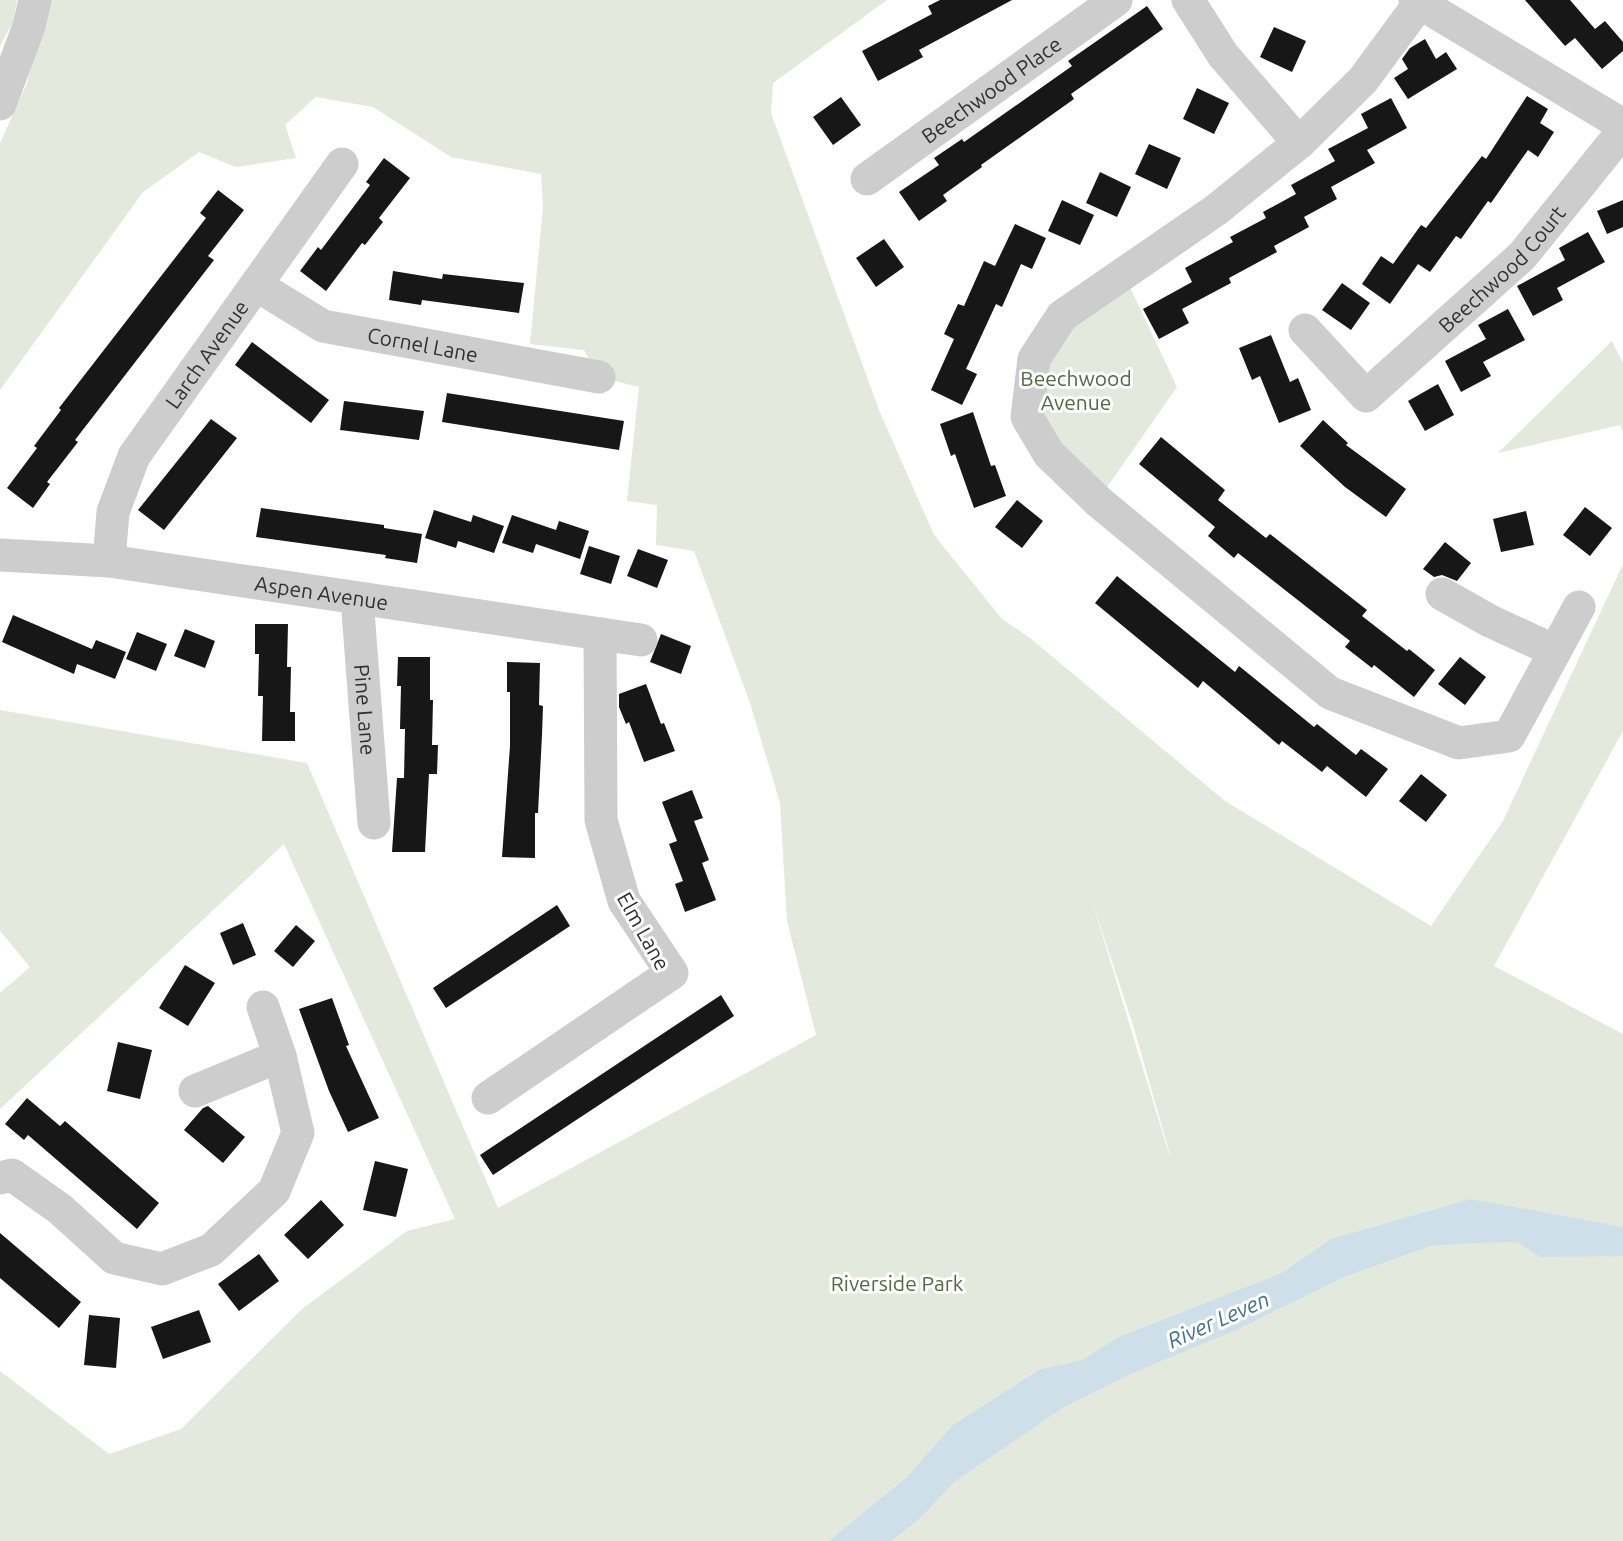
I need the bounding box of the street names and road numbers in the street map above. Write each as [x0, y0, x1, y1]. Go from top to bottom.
street label: Beechwood Place [917, 31, 1066, 148]
street label: Beechwood Court [1433, 201, 1570, 337]
street label: Larch Avenue [160, 296, 253, 413]
street label: Cornel Lane [365, 322, 480, 366]
street label: Aspen Avenue [253, 571, 390, 614]
street label: Pine Lane [350, 663, 381, 756]
street label: Elm Lane [613, 888, 675, 974]

